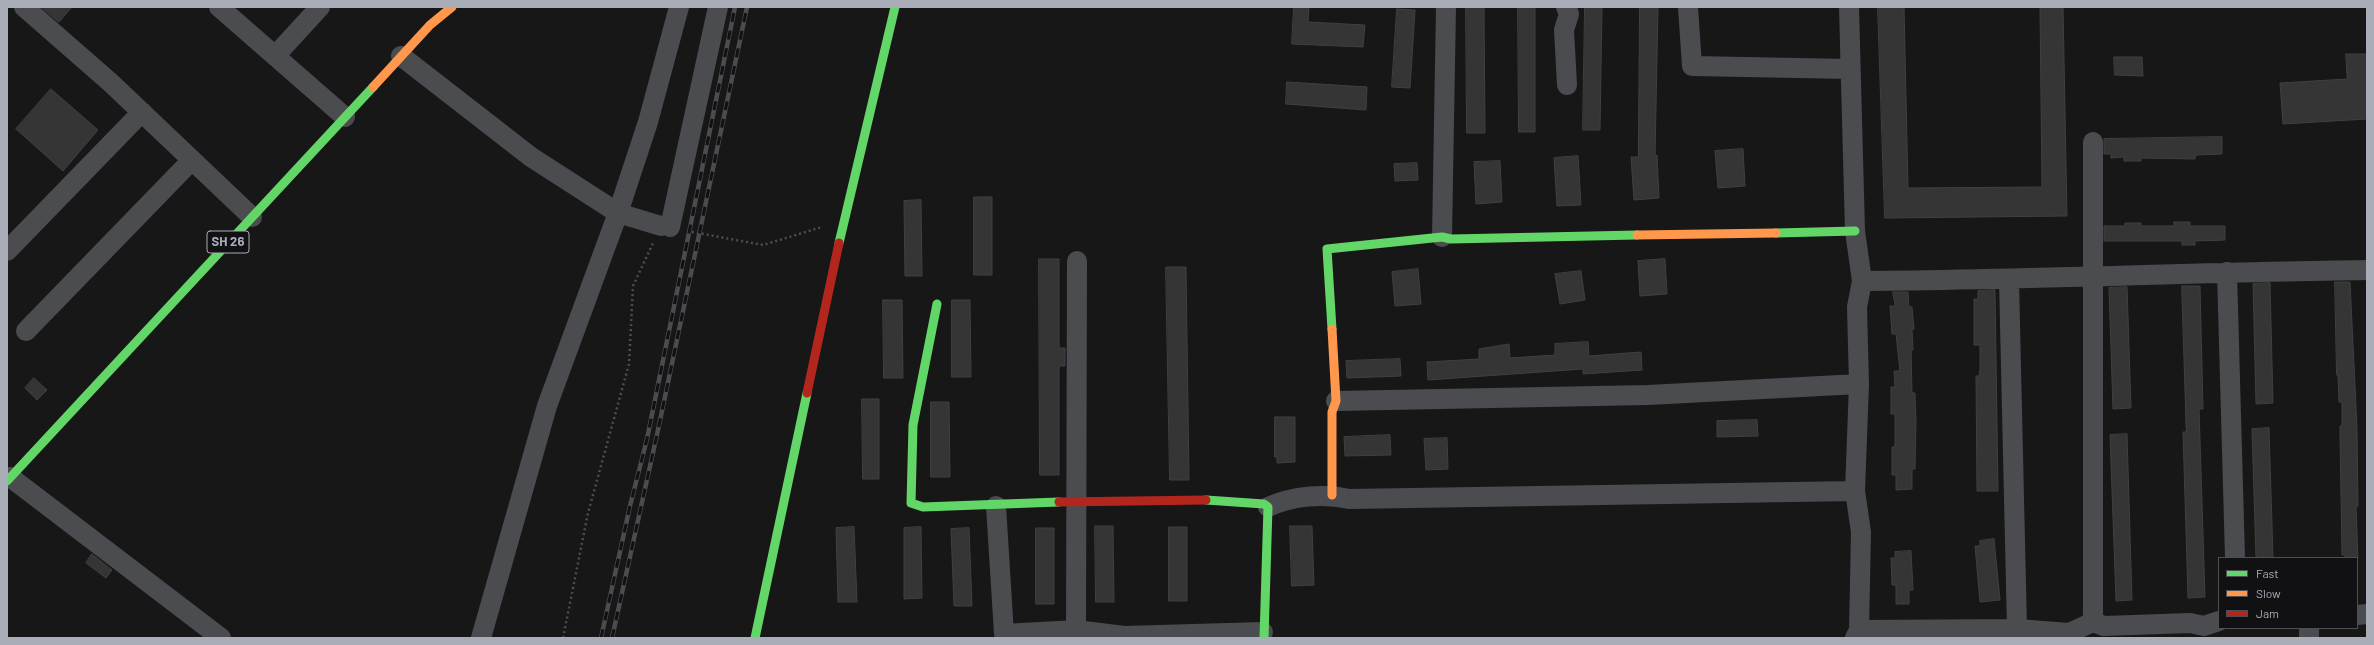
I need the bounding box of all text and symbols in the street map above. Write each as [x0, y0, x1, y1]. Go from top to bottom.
road number: SH 26 [207, 231, 249, 253]
legend [2218, 557, 2358, 629]
text: Fast [2256, 566, 2279, 580]
text: Slow [2256, 586, 2281, 600]
text: Jam [2256, 606, 2279, 620]

